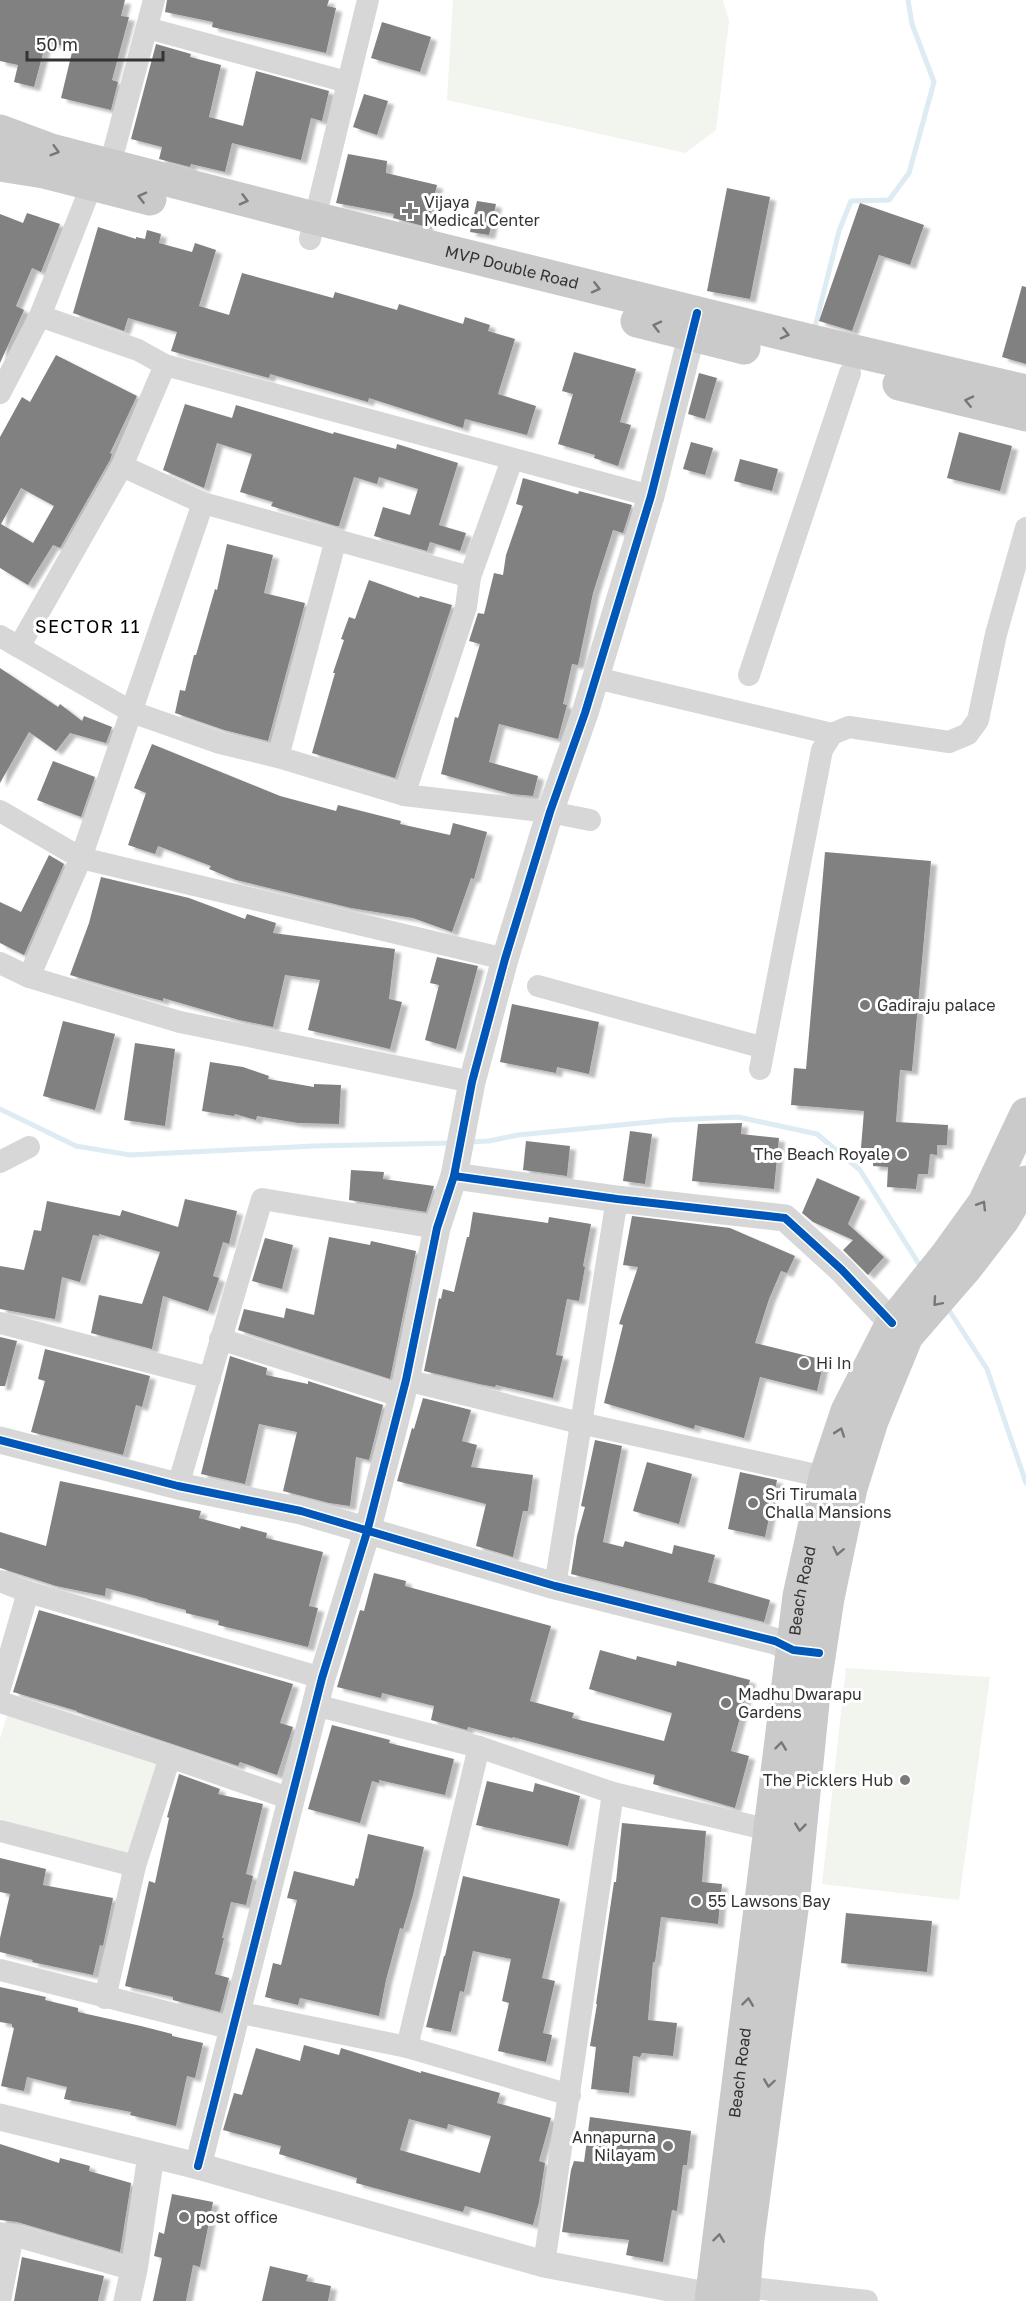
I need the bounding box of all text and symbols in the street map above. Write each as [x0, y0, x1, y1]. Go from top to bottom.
scale bar [27, 24, 164, 62]
text: 50 m [36, 33, 78, 55]
one-way arrow [49, 144, 60, 156]
one-way arrow [137, 191, 147, 204]
one-way arrow [239, 192, 249, 205]
place label: Vijaya Medical Center [424, 192, 540, 230]
marker: Vijaya Medical Center [401, 202, 419, 220]
street label: MVP Double Road [443, 241, 581, 293]
one-way arrow [591, 280, 601, 293]
one-way arrow [652, 321, 662, 334]
one-way arrow [780, 327, 790, 340]
one-way arrow [964, 395, 974, 408]
district label: SECTOR 11 [35, 615, 141, 637]
place label: Gadiraju palace [877, 995, 996, 1015]
marker: Gadiraju palace [858, 998, 872, 1012]
place label: The Beach Royale [754, 1144, 890, 1164]
marker: The Beach Royale [895, 1147, 909, 1161]
one-way arrow [974, 1201, 986, 1211]
one-way arrow [933, 1295, 944, 1306]
place label: Hi In [816, 1353, 851, 1373]
marker: Hi In [797, 1356, 811, 1370]
one-way arrow [833, 1427, 846, 1438]
place label: Sri Tirumala Challa Mansions [765, 1484, 891, 1522]
marker: Sri Tirumala Challa Mansions [746, 1496, 760, 1510]
street label: Beach Road [784, 1544, 820, 1637]
one-way arrow [832, 1545, 845, 1555]
place label: Madhu Dwarapu Gardens [738, 1684, 862, 1722]
marker: Madhu Dwarapu Gardens [719, 1696, 733, 1710]
one-way arrow [775, 1742, 787, 1751]
place label: The Picklers Hub [763, 1770, 893, 1790]
marker: The Picklers Hub [898, 1773, 912, 1787]
one-way arrow [794, 1822, 807, 1832]
place label: 55 Lawsons Bay [708, 1891, 831, 1911]
marker: 55 Lawsons Bay [689, 1894, 703, 1908]
one-way arrow [742, 1998, 754, 2007]
street label: Beach Road [724, 2026, 755, 2119]
one-way arrow [764, 2078, 776, 2088]
place label: Annapurna Nilayam [572, 2127, 656, 2165]
marker: Annapurna Nilayam [661, 2139, 675, 2153]
place label: post office [196, 2207, 278, 2227]
marker: post office [177, 2210, 191, 2224]
one-way arrow [712, 2233, 725, 2242]

